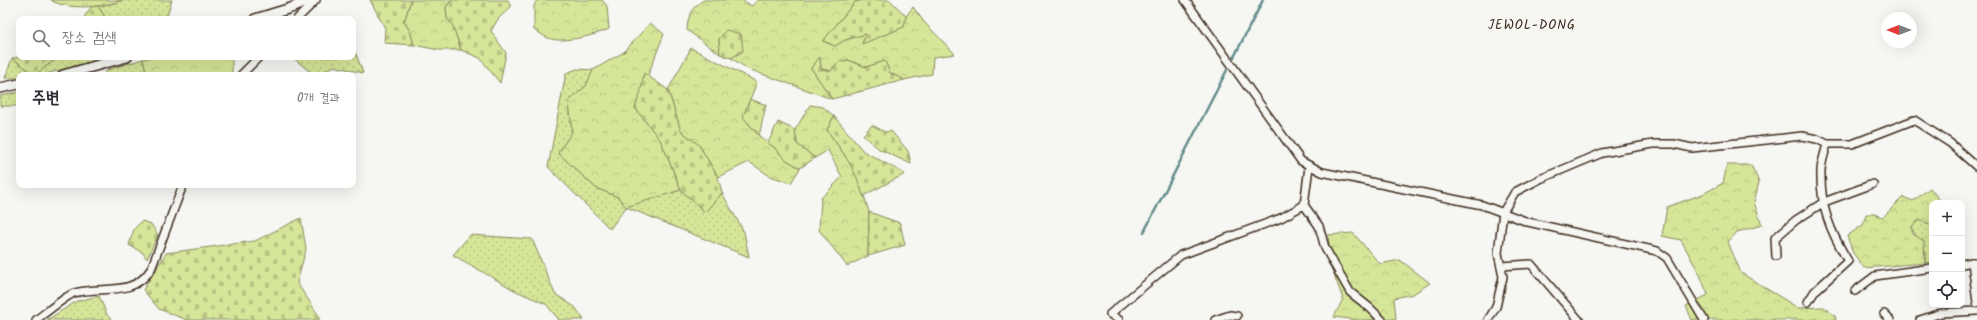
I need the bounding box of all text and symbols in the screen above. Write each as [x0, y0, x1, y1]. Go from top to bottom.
north arrow [1881, 12, 1917, 48]
district label: JEWOL-DONG [1488, 15, 1576, 36]
search box [16, 16, 356, 60]
text: 장소 검색 [62, 26, 116, 50]
icon: search [30, 27, 52, 49]
text: 주변 [32, 85, 59, 112]
text: 0개 결과 [297, 88, 340, 109]
map controls [1929, 200, 1965, 308]
button: + [1929, 200, 1965, 236]
button: − [1929, 236, 1965, 272]
button: locate [1929, 272, 1965, 308]

